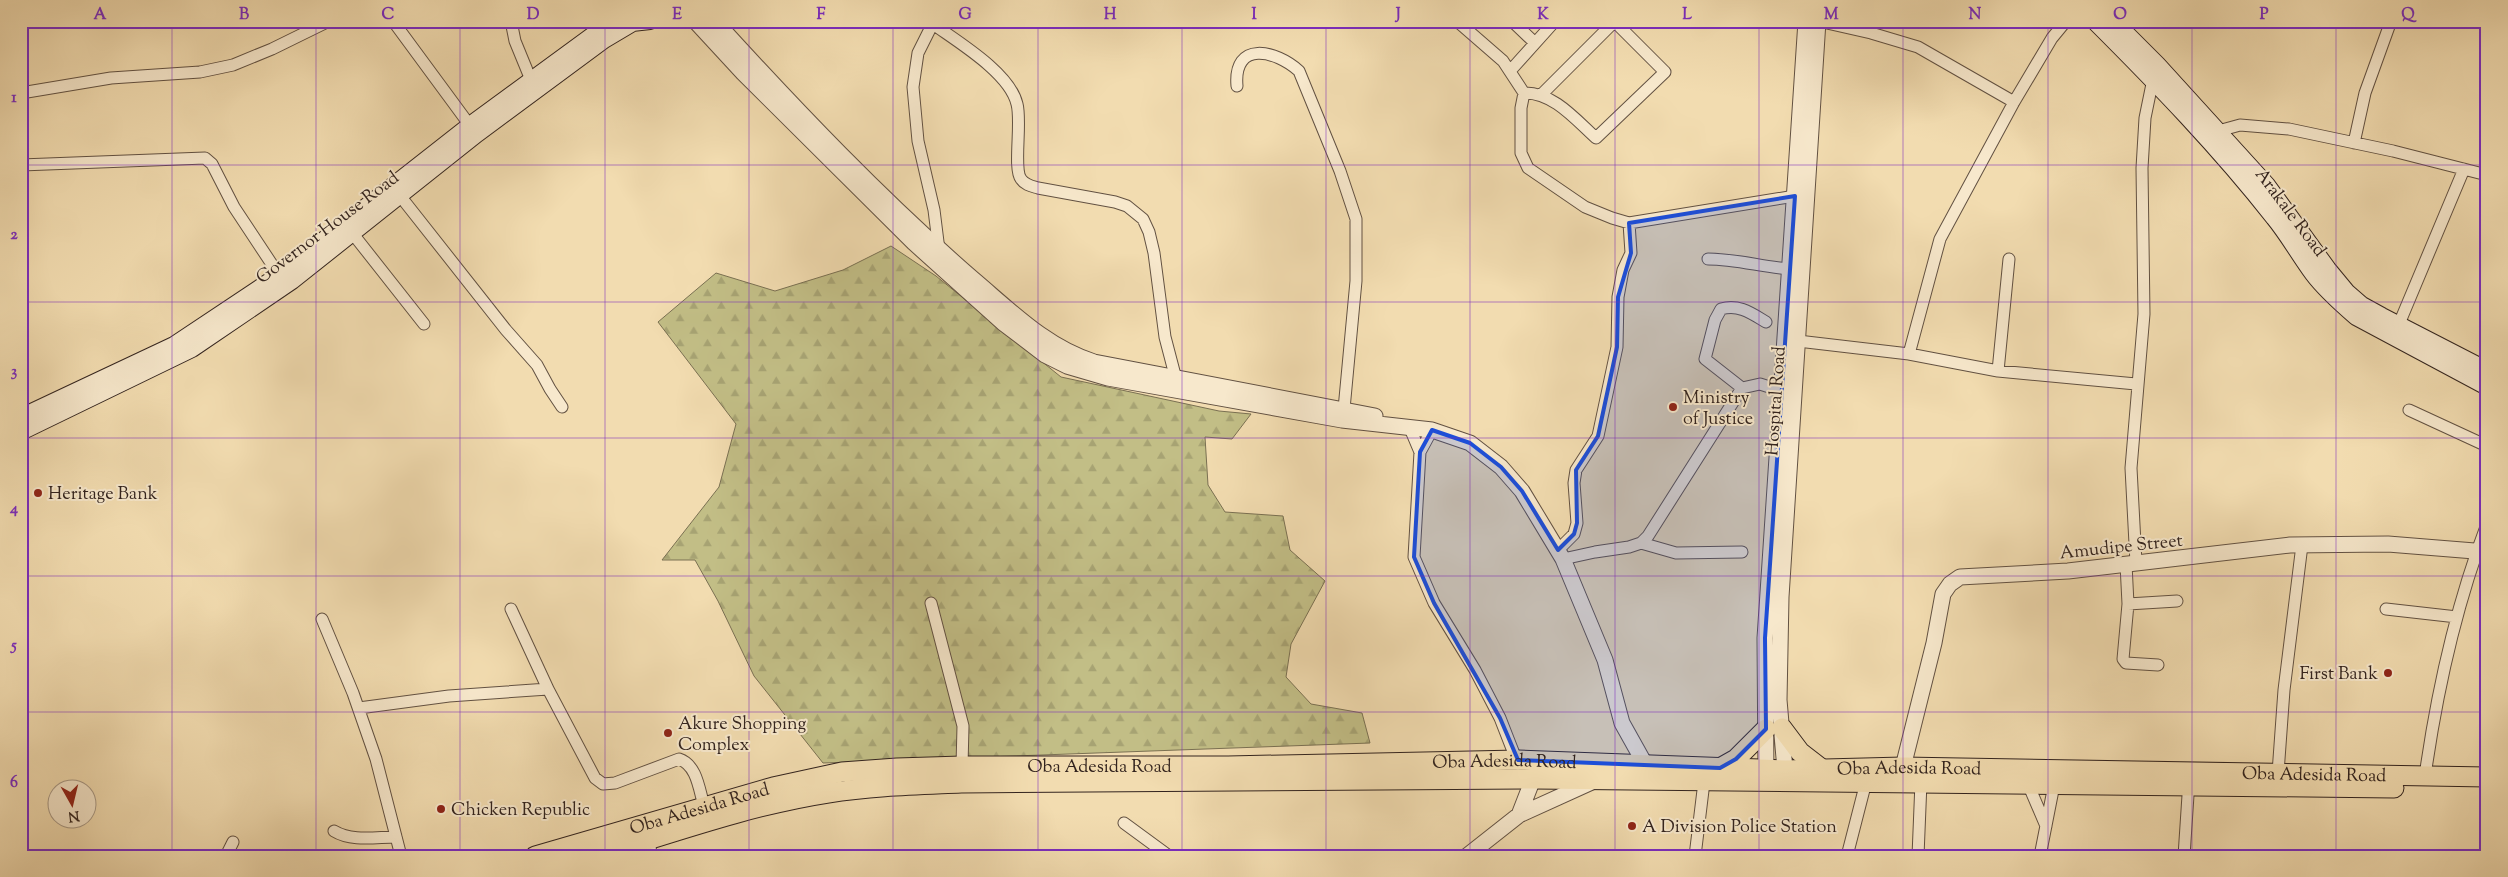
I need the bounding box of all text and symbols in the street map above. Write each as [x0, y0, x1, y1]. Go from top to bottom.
text: A [94, 4, 107, 27]
text: B [239, 4, 249, 27]
text: C [382, 4, 395, 27]
text: D [527, 4, 540, 27]
text: E [672, 4, 682, 27]
text: F [817, 4, 826, 27]
text: G [958, 4, 972, 27]
text: H [1104, 4, 1117, 27]
text: I [1251, 4, 1257, 27]
text: J [1394, 4, 1401, 27]
text: K [1537, 4, 1549, 27]
text: L [1682, 4, 1692, 27]
text: M [1824, 4, 1839, 27]
text: N [1969, 4, 1982, 27]
text: O [2113, 4, 2127, 27]
text: P [2259, 4, 2269, 27]
text: Q [2401, 4, 2417, 27]
text: 1 [11, 87, 17, 110]
street label: Arakale Road [2247, 163, 2331, 263]
street label: Governor House Road [251, 166, 405, 291]
text: 2 [10, 224, 18, 247]
street label: Hospital Road [1760, 345, 1794, 457]
text: 3 [11, 361, 18, 384]
place label: Ministry of Justice [1683, 386, 1753, 433]
marker: Ministry of Justice [1667, 401, 1679, 413]
place label: Heritage Bank [48, 482, 158, 508]
marker: Heritage Bank [32, 487, 44, 499]
text: 4 [9, 498, 18, 521]
street label: Amudipe Street [2058, 529, 2184, 567]
text: 5 [9, 635, 17, 658]
place label: First Bank [2299, 662, 2378, 688]
marker: First Bank [2382, 667, 2394, 679]
place label: Akure Shopping Complex [678, 712, 807, 759]
marker: Akure Shopping Complex [662, 727, 674, 739]
street label: Oba Adesida Road [1432, 749, 1577, 777]
street label: Oba Adesida Road [1027, 755, 1172, 781]
street label: Oba Adesida Road [1837, 756, 1982, 784]
street label: Oba Adesida Road [2242, 762, 2386, 790]
text: 6 [10, 772, 18, 795]
street label: Oba Adesida Road [627, 778, 773, 843]
north arrow [48, 780, 98, 830]
place label: Chicken Republic [451, 798, 590, 824]
marker: Chicken Republic [435, 803, 447, 815]
text: N [67, 804, 80, 826]
place label: A Division Police Station [1642, 815, 1837, 841]
marker: A Division Police Station [1626, 820, 1638, 832]

